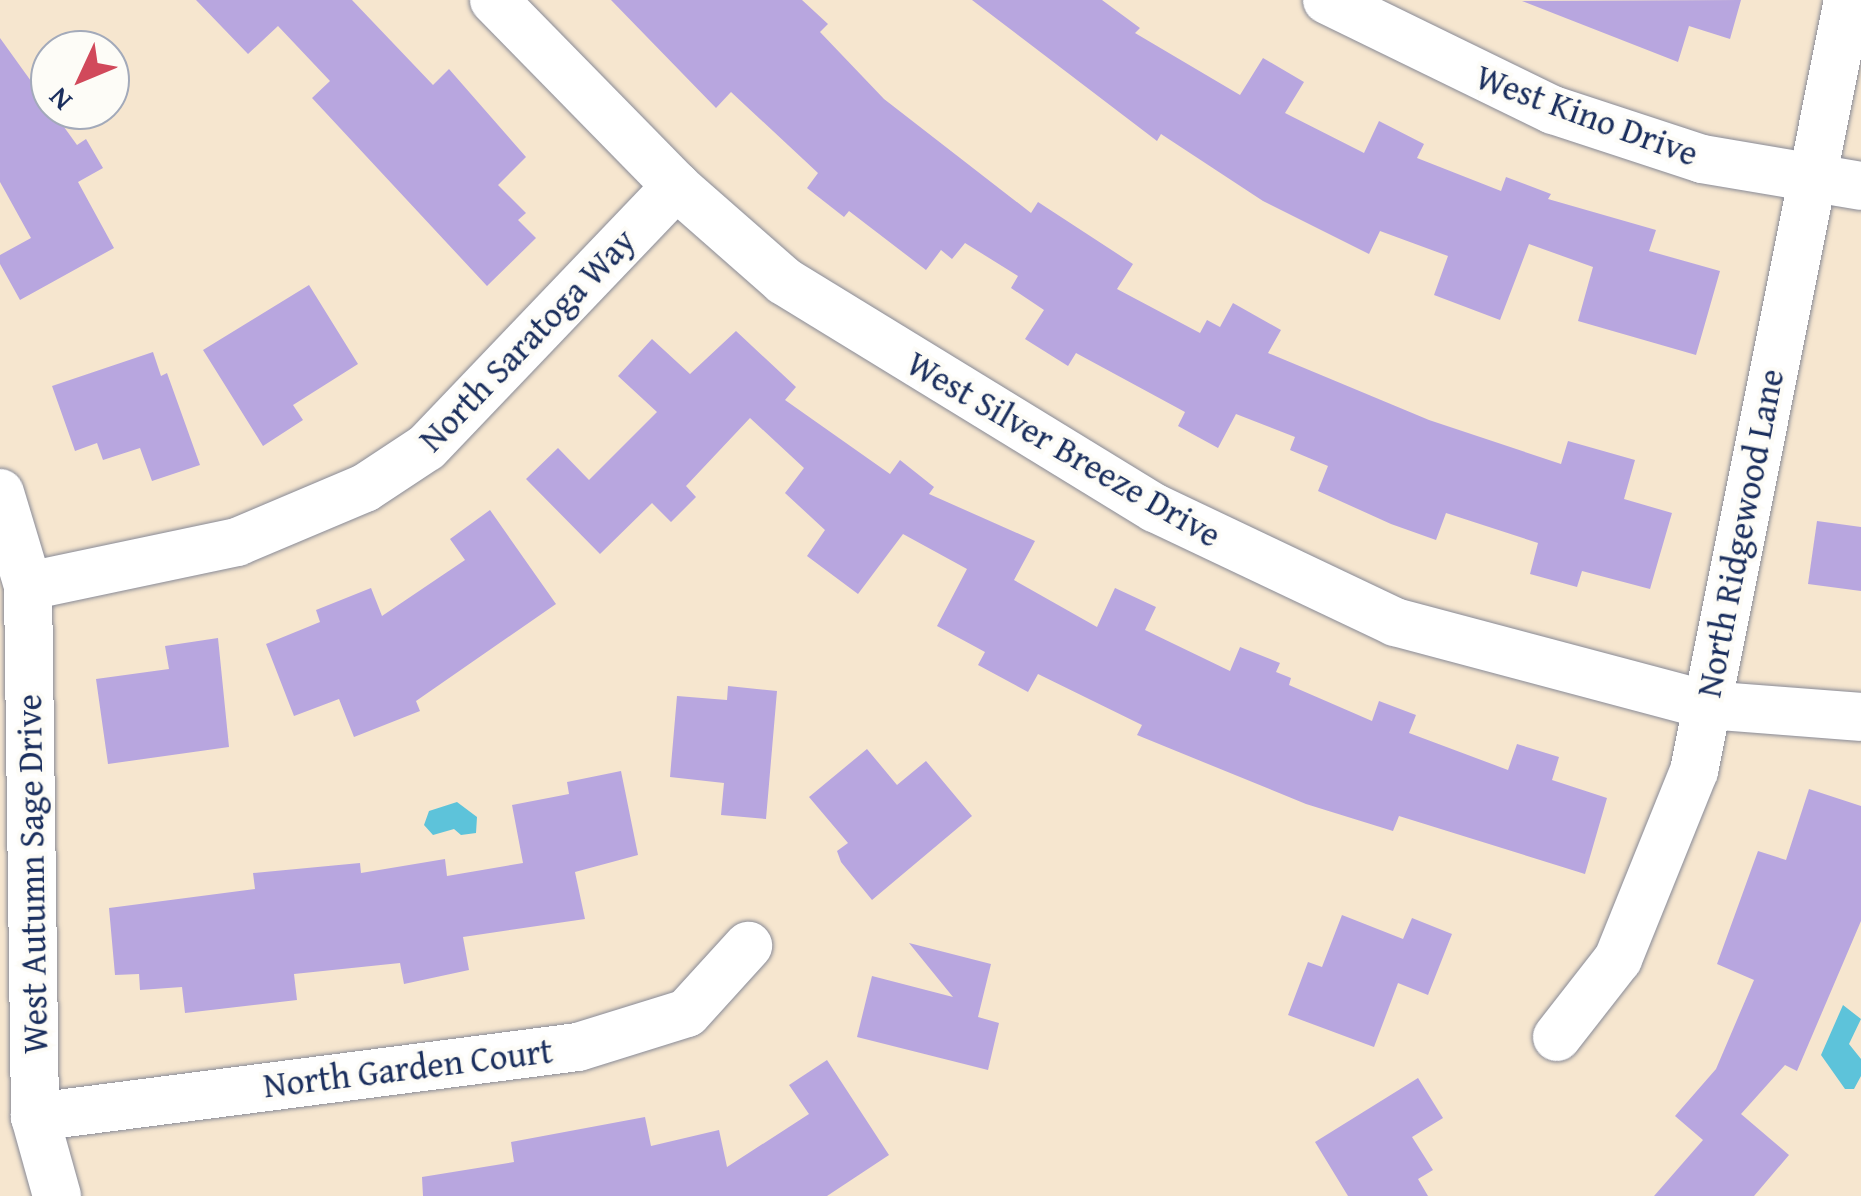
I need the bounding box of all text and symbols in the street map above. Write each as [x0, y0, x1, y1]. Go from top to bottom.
north arrow [30, 30, 130, 130]
street label: West Kino Drive [1470, 55, 1704, 175]
text: N [38, 79, 81, 121]
street label: North Saratoga Way [410, 220, 644, 460]
street label: West Silver Breeze Drive [900, 342, 1228, 556]
street label: North Ridgewood Lane [1688, 365, 1792, 701]
street label: West Autumn Sage Drive [8, 694, 56, 1054]
street label: North Garden Court [261, 1029, 555, 1107]

